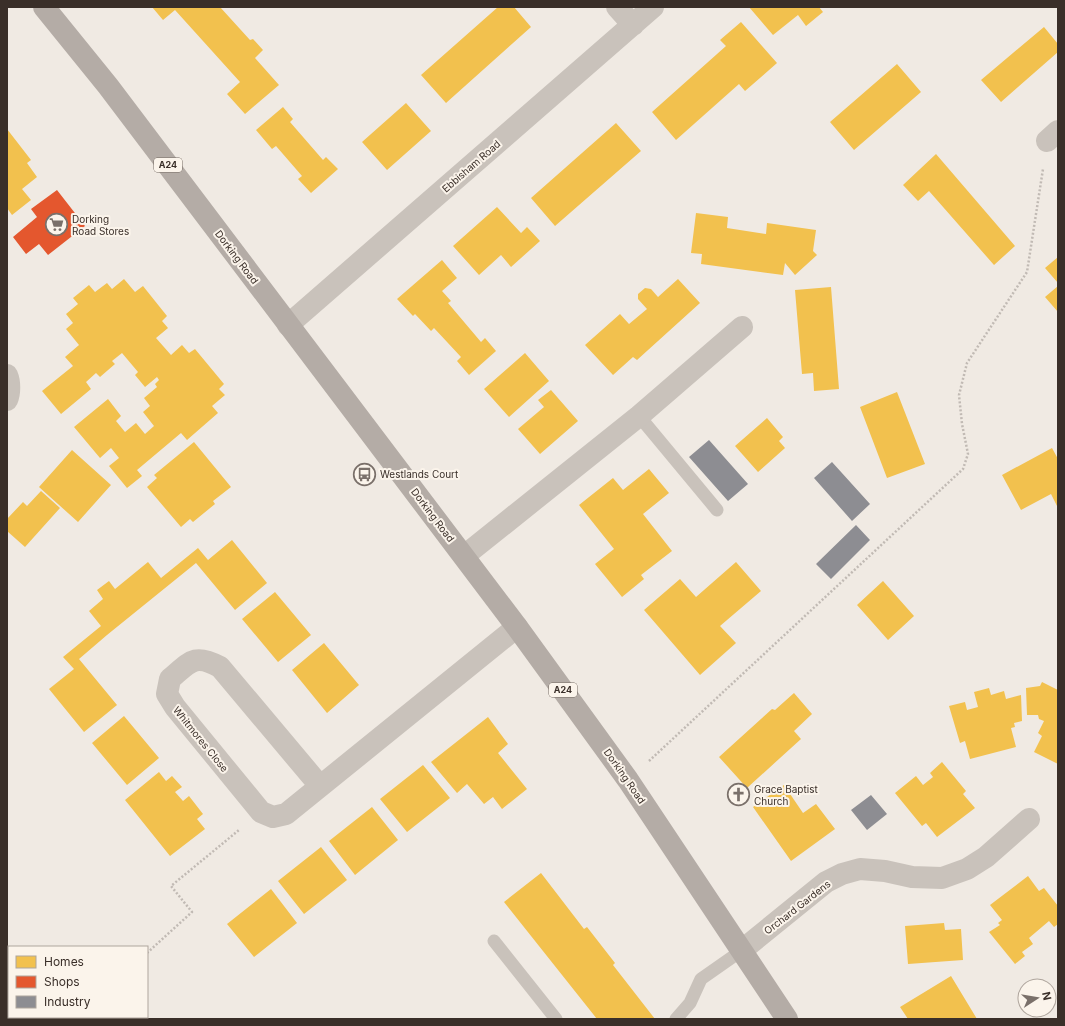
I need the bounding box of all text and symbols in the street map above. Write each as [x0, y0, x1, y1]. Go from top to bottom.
street label: Ebbisham Road [439, 137, 503, 195]
road number: A24 [154, 158, 182, 172]
supermarket icon: Dorking Road Stores [43, 212, 69, 238]
place label: Dorking Road Stores [72, 213, 129, 237]
street label: Dorking Road [213, 228, 261, 286]
bus stop icon: Westlands Court [351, 461, 377, 487]
place label: Westlands Court [380, 468, 459, 480]
street label: Dorking Road [409, 486, 457, 544]
road number: A24 [549, 683, 577, 697]
street label: Whitmores Close [171, 704, 231, 774]
street label: Dorking Road [602, 746, 648, 806]
church icon: Grace Baptist Church [725, 782, 751, 808]
place label: Grace Baptist Church [754, 783, 818, 807]
street label: Orchard Gardens [761, 877, 833, 937]
legend [8, 946, 148, 1018]
text: Homes [44, 954, 84, 969]
text: Shops [44, 974, 80, 989]
north arrow [1017, 978, 1057, 1018]
text: N [1039, 990, 1055, 1001]
text: Industry [44, 994, 91, 1009]

